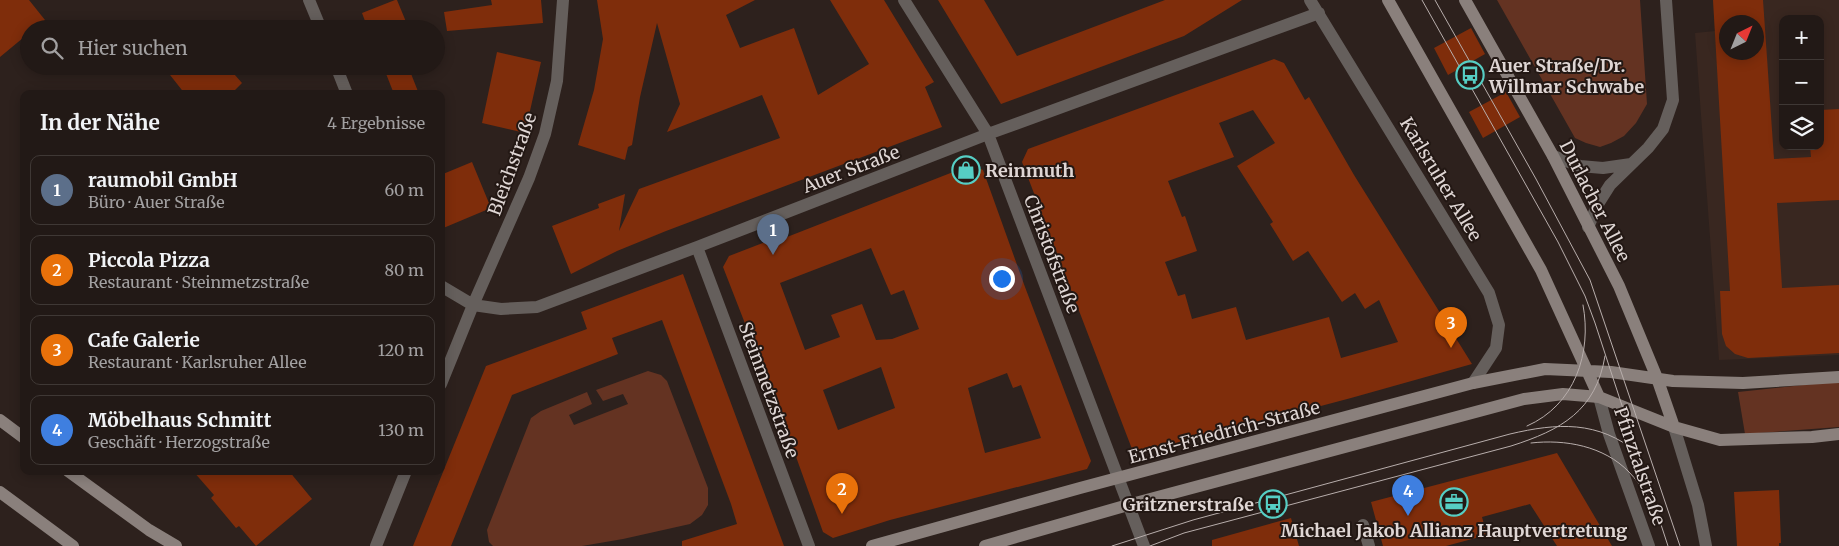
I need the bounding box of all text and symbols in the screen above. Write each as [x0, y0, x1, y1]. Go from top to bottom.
north arrow [1719, 15, 1764, 60]
map controls [1779, 15, 1824, 150]
button: + [1779, 15, 1824, 60]
search box [20, 20, 445, 75]
icon: search [38, 34, 66, 62]
text: Hier suchen [78, 36, 188, 60]
place label: Auer Straße/Dr. Willmar Schwabe [1488, 54, 1644, 98]
bus stop icon: Auer Straße/Dr. Willmar Schwabe [1455, 60, 1485, 90]
button: − [1779, 60, 1824, 105]
button: layers [1779, 105, 1824, 150]
text: In der Nähe [40, 109, 160, 136]
street label: Bleichstraße [483, 109, 541, 219]
text: 4 Ergebnisse [327, 113, 425, 133]
street label: Karlsruher Allee [1395, 113, 1487, 245]
street label: Durlacher Allee [1554, 136, 1636, 266]
street label: Auer Straße [798, 140, 903, 198]
shop icon: Reinmuth [951, 155, 981, 185]
place label: Reinmuth [985, 159, 1074, 182]
text: raumobil GmbH [88, 168, 238, 192]
text: 1 [53, 180, 61, 200]
text: 60 m [384, 180, 424, 200]
text: Büro · Auer Straße [88, 192, 225, 212]
street label: Christofstraße [1019, 192, 1085, 316]
pin: 1 [757, 214, 789, 255]
text: Piccola Pizza [88, 248, 210, 272]
text: 2 [52, 260, 62, 280]
text: 80 m [385, 260, 424, 280]
your location [989, 266, 1015, 292]
text: Restaurant · Steinmetzstraße [88, 272, 309, 292]
pin: 3 [1435, 307, 1467, 348]
street label: Steinmetzstraße [734, 319, 804, 461]
text: Cafe Galerie [88, 328, 200, 352]
text: 3 [52, 340, 62, 360]
text: 120 m [378, 340, 424, 360]
text: Restaurant · Karlsruher Allee [88, 352, 306, 372]
street label: Ernst-Friedrich-Straße [1126, 395, 1322, 469]
street label: Pfinztalstraße [1609, 404, 1671, 528]
text: Möbelhaus Schmitt [88, 408, 271, 432]
text: 4 [52, 420, 62, 440]
text: 130 m [378, 420, 424, 440]
text: Geschäft · Herzogstraße [88, 432, 270, 452]
pin: 2 [826, 473, 858, 514]
pin: 4 [1392, 475, 1424, 516]
office icon: Michael Jakob Allianz Hauptvertretung [1439, 487, 1469, 517]
bus stop icon: Gritznerstraße [1258, 489, 1288, 519]
place label: Gritznerstraße [1123, 493, 1254, 516]
place label: Michael Jakob Allianz Hauptvertretung [1281, 519, 1627, 542]

